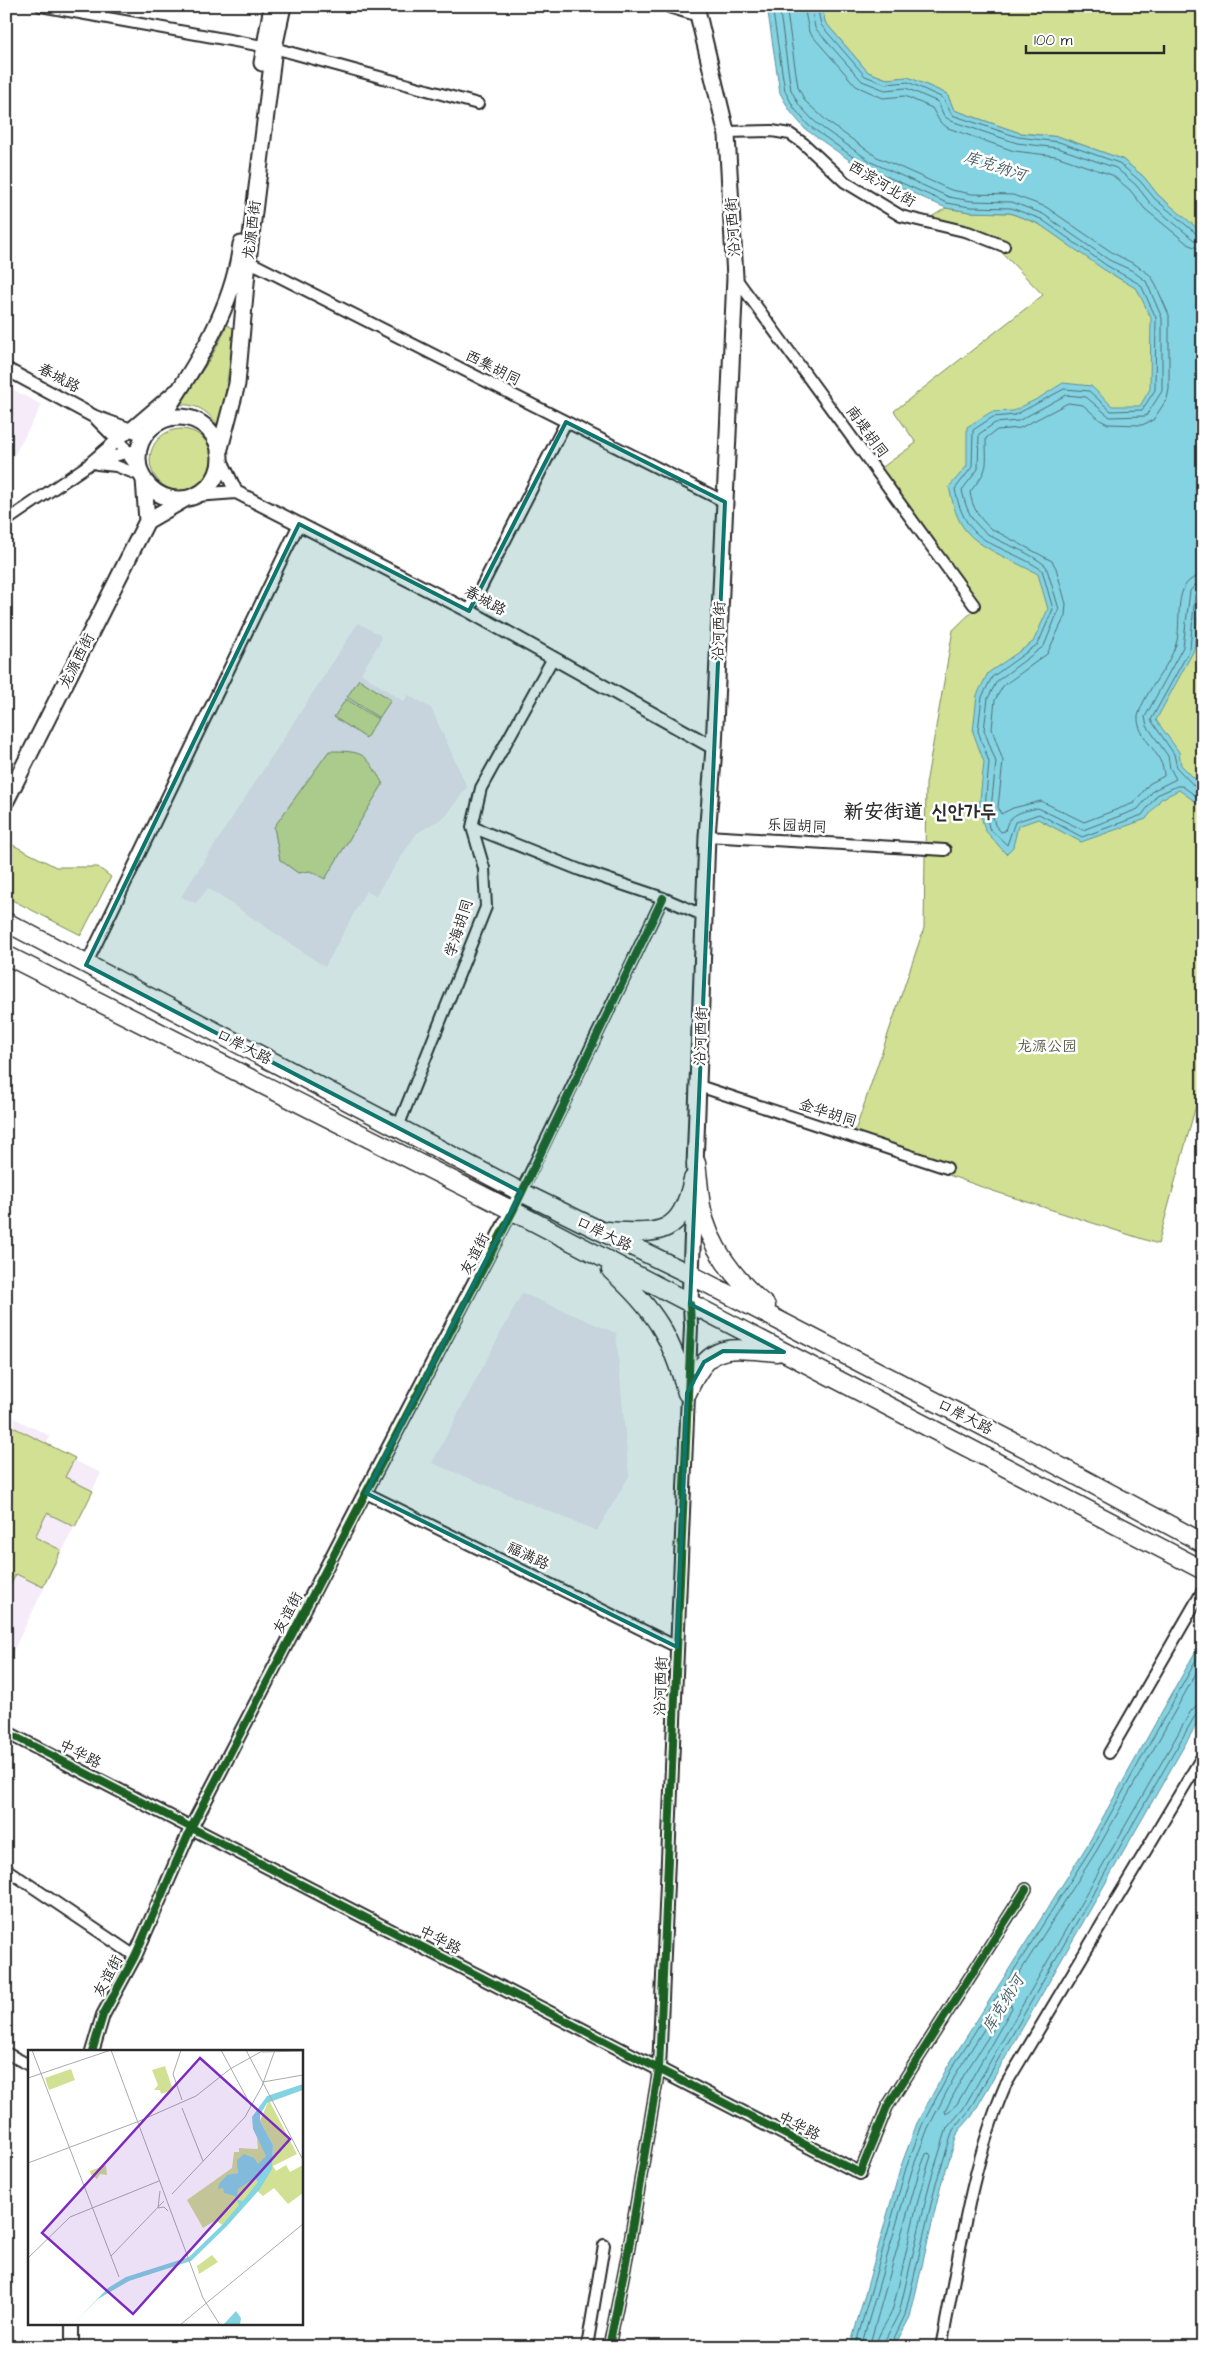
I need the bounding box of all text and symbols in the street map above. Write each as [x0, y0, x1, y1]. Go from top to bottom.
scale bar [1026, 22, 1164, 54]
text: 100 m [1034, 30, 1073, 51]
water label: 库克纳河 [961, 146, 1032, 187]
street label: 西滨河北街 [844, 156, 920, 212]
street label: 沿河西街 [720, 196, 746, 258]
street label: 龙源西街 [238, 199, 266, 261]
street label: 西集胡同 [461, 345, 525, 391]
street label: 春城路 [34, 358, 84, 398]
street label: 南堤胡同 [841, 402, 893, 462]
street label: 春城路 [460, 581, 510, 621]
street label: 沿河西街 [707, 601, 731, 661]
street label: 龙源西街 [54, 629, 100, 693]
district label: 新安街道 신안가두 [844, 798, 996, 826]
street label: 乐园胡同 [766, 814, 828, 838]
street label: 学海胡同 [440, 896, 478, 960]
street label: 沿河西街 [689, 1006, 713, 1066]
street label: 口岸大路 [212, 1024, 276, 1070]
park label: 龙源公园 [1017, 1036, 1077, 1057]
street label: 金华胡同 [796, 1094, 860, 1132]
street label: 口岸大路 [572, 1211, 636, 1257]
street label: 友谊街 [455, 1229, 495, 1279]
street label: 口岸大路 [933, 1394, 997, 1440]
street label: 福满路 [503, 1537, 553, 1575]
street label: 友谊街 [268, 1588, 308, 1638]
street label: 沿河西街 [649, 1656, 673, 1716]
street label: 中华路 [55, 1734, 105, 1774]
street label: 中华路 [415, 1920, 465, 1960]
street label: 友谊街 [88, 1951, 128, 2001]
water label: 库克纳河 [977, 1968, 1031, 2037]
inset map [28, 2050, 302, 2326]
street label: 中华路 [774, 2106, 824, 2146]

